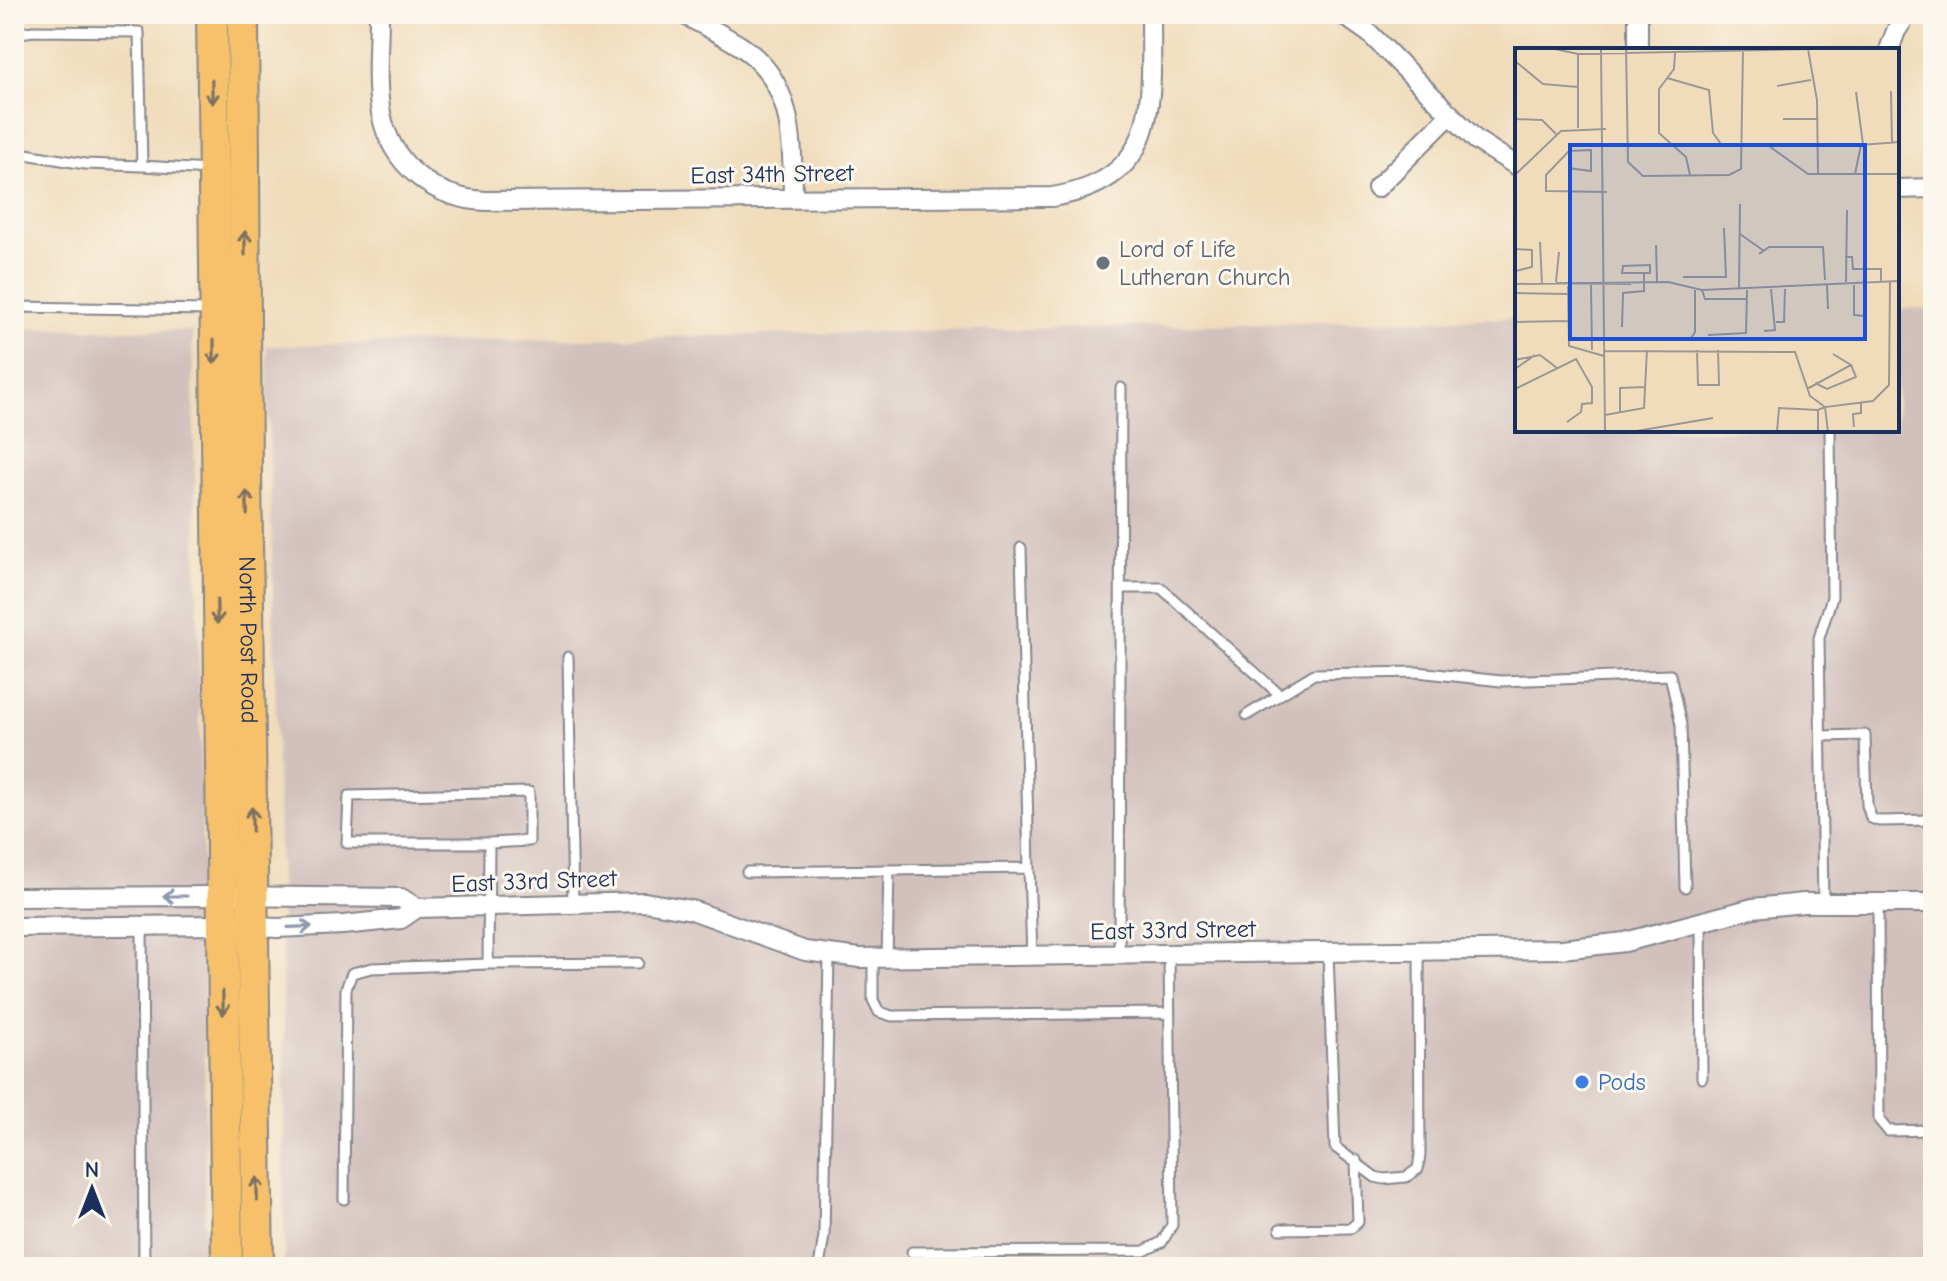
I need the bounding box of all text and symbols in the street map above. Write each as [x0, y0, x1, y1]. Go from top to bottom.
inset map [1515, 48, 1899, 432]
one-way arrow [204, 78, 220, 105]
street label: East 34th Street [690, 159, 855, 189]
one-way arrow [237, 230, 253, 257]
place label: Lord of Life Lutheran Church [1119, 235, 1291, 291]
marker: Lord of Life Lutheran Church [1094, 254, 1112, 272]
one-way arrow [206, 338, 222, 365]
one-way arrow [239, 490, 255, 517]
street label: North Post Road [233, 556, 264, 724]
one-way arrow [210, 598, 225, 625]
one-way arrow [244, 806, 260, 833]
street label: East 33rd Street [451, 864, 618, 898]
one-way arrow [162, 888, 189, 904]
street label: East 33rd Street [1090, 915, 1257, 945]
one-way arrow [286, 920, 313, 935]
one-way arrow [216, 989, 231, 1016]
place label: Pods [1598, 1068, 1646, 1096]
marker: Pods [1573, 1073, 1591, 1091]
north arrow [52, 1149, 132, 1229]
text: N [85, 1157, 99, 1183]
one-way arrow [249, 1176, 265, 1203]

